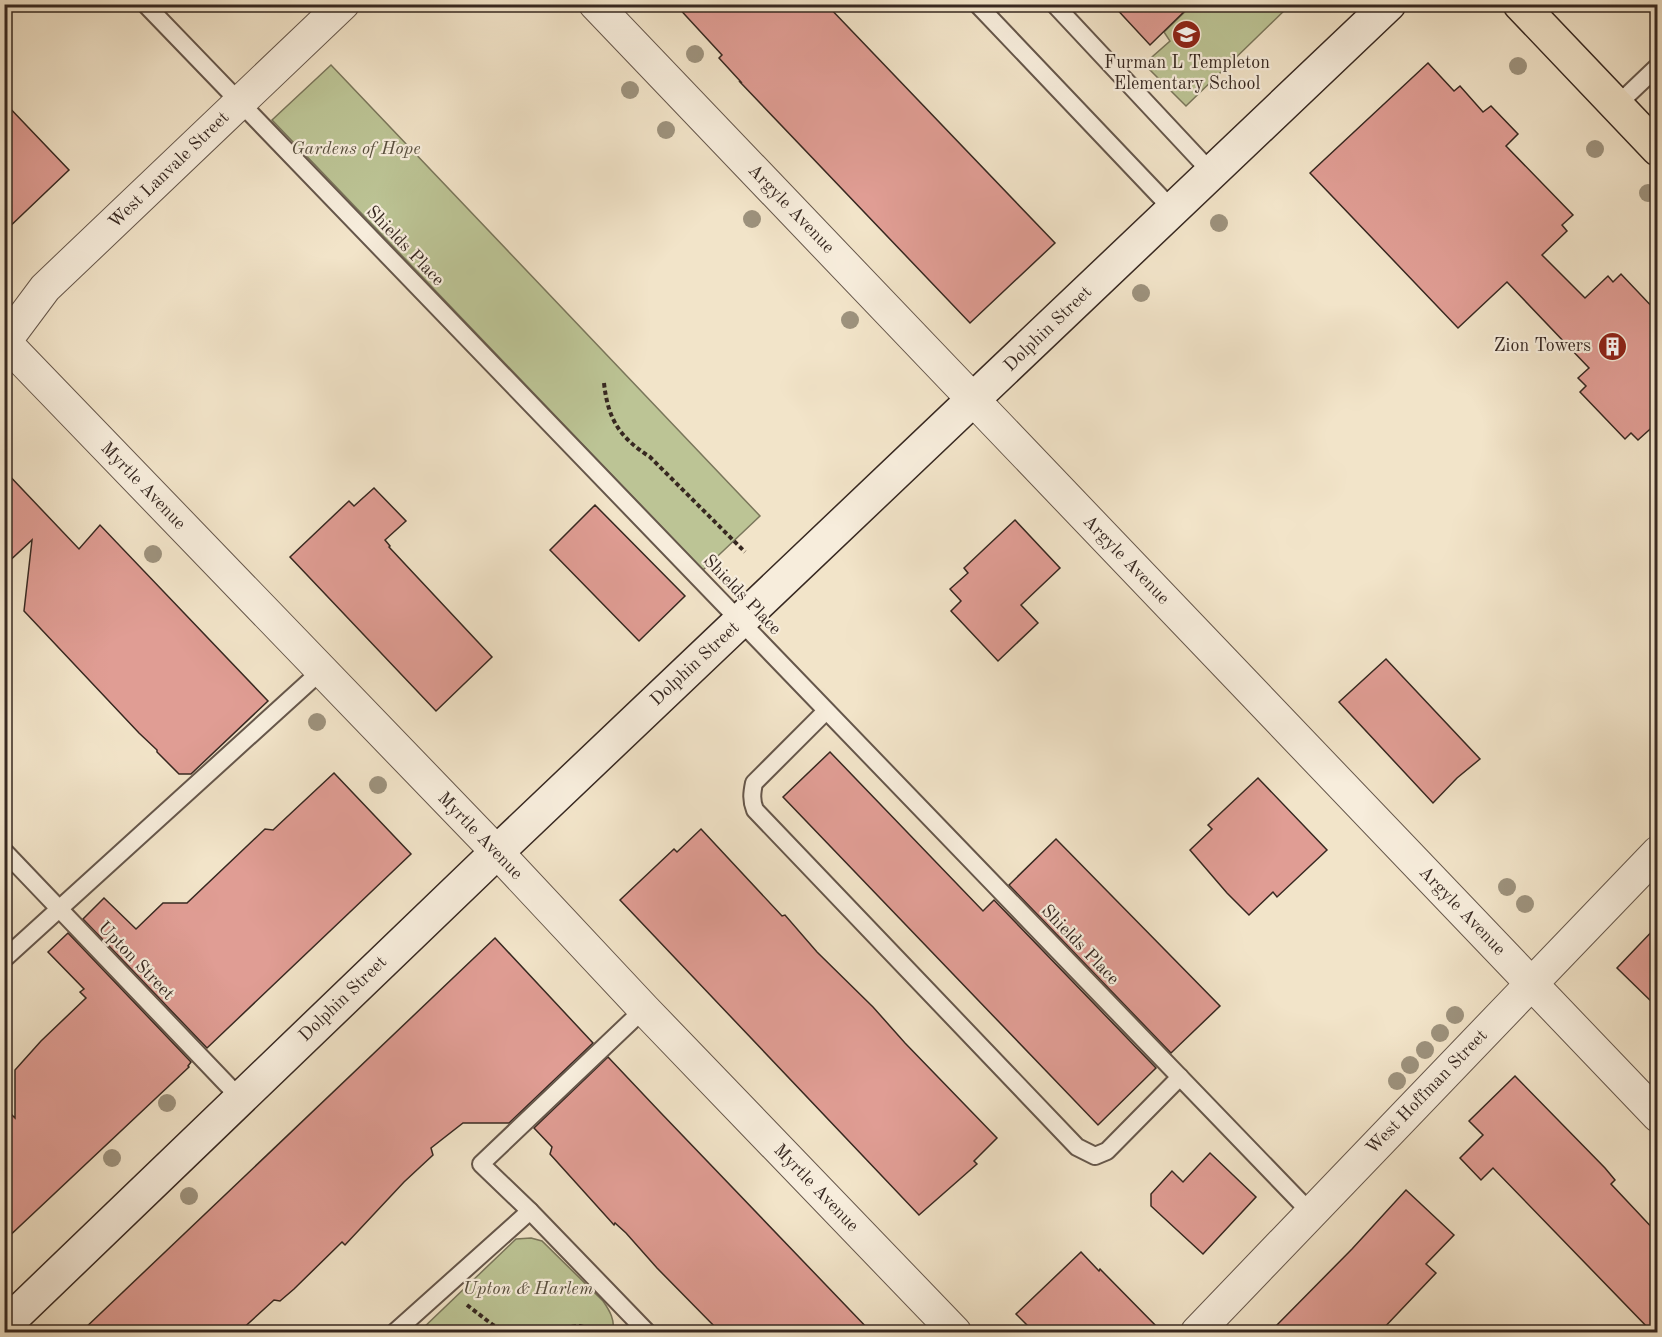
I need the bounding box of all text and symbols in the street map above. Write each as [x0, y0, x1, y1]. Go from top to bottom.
school or university icon: Furman L Templeton Elementary School [1171, 18, 1203, 50]
place label: Furman L Templeton Elementary School [1104, 54, 1270, 93]
street label: West Lanvale Street [105, 108, 233, 232]
park label: Gardens of Hope [291, 140, 421, 158]
street label: Argyle Avenue [744, 161, 838, 257]
street label: Shields Place [363, 203, 447, 289]
street label: Dolphin Street [1001, 283, 1095, 375]
building icon: Zion Towers [1596, 330, 1628, 362]
place label: Zion Towers [1494, 337, 1591, 355]
street label: Myrtle Avenue [97, 439, 189, 533]
street label: Argyle Avenue [1079, 512, 1173, 608]
street label: Shields Place [700, 552, 784, 638]
street label: Dolphin Street [647, 618, 743, 710]
street label: Myrtle Avenue [434, 789, 526, 883]
street label: Argyle Avenue [1415, 863, 1509, 959]
street label: Shields Place [1038, 902, 1122, 988]
street label: Upton Street [94, 918, 178, 1004]
street label: Dolphin Street [296, 953, 390, 1045]
street label: West Hoffman Street [1363, 1026, 1491, 1158]
street label: Myrtle Avenue [770, 1141, 862, 1235]
park label: Upton & Harlem [463, 1280, 594, 1298]

